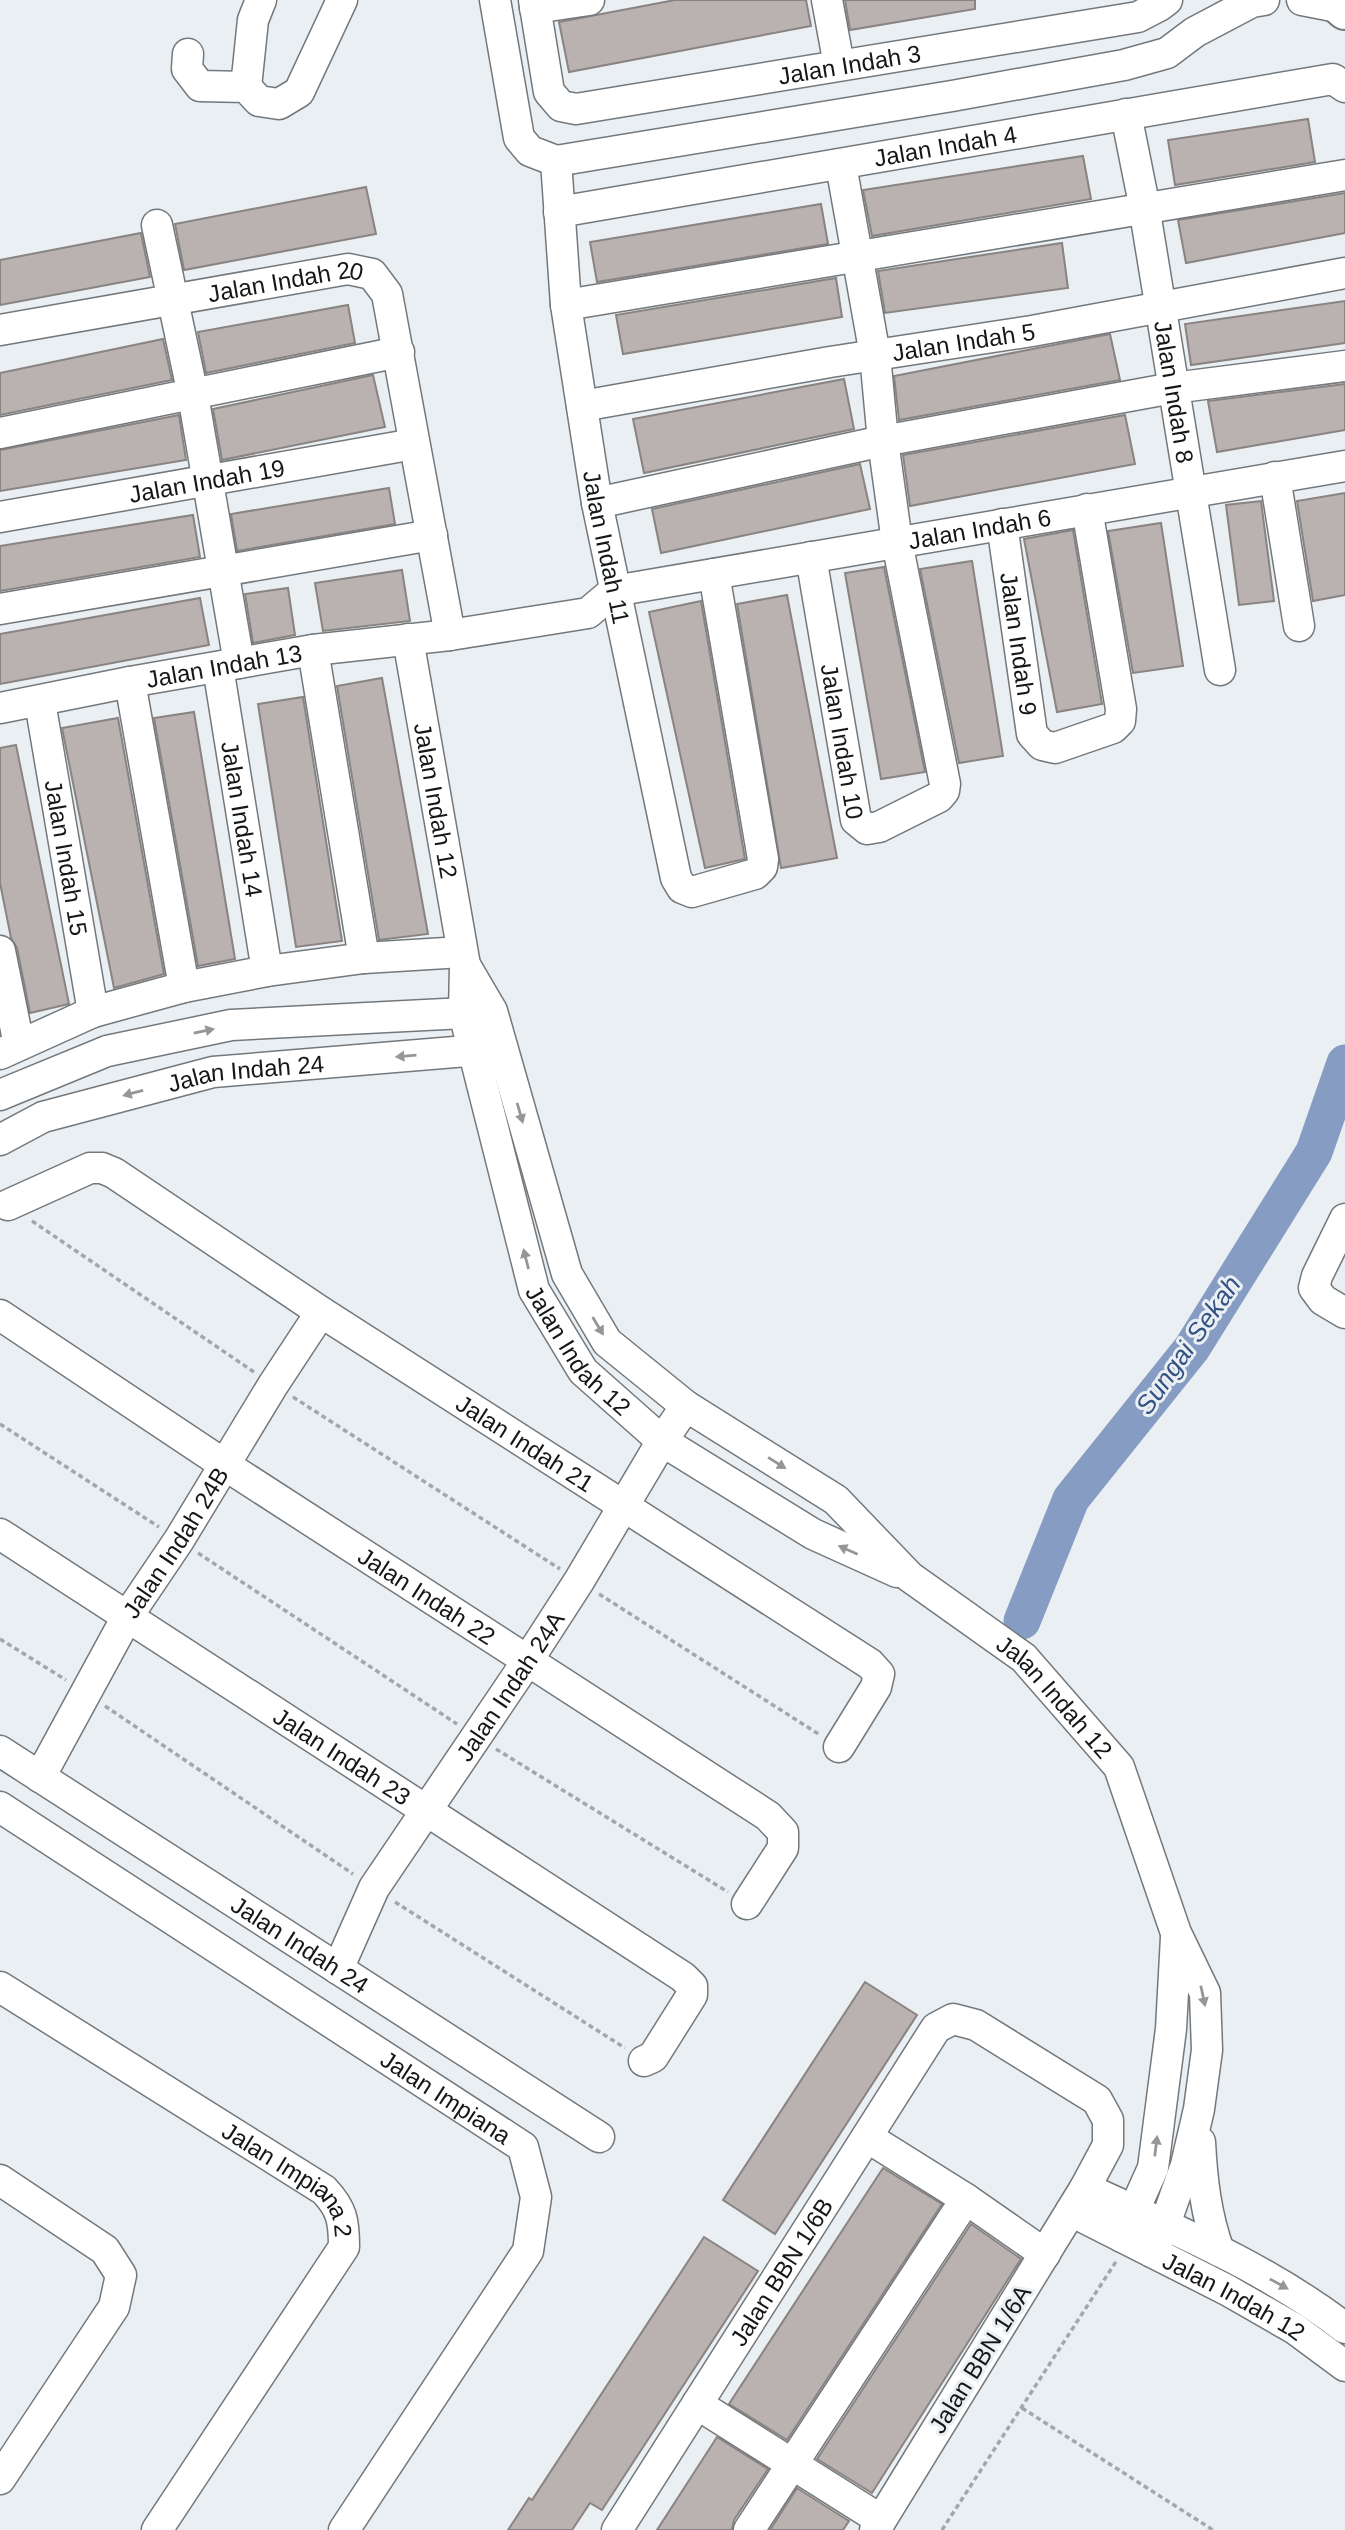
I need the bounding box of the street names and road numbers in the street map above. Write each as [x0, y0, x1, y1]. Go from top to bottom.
street label: Jalan Indah 3 [776, 39, 923, 89]
street label: Jalan Indah 4 [872, 120, 1019, 171]
street label: Jalan Indah 20 [206, 255, 366, 307]
street label: Jalan Indah 5 [890, 317, 1037, 366]
street label: Jalan Indah 8 [1149, 318, 1199, 465]
street label: Jalan Indah 19 [127, 454, 287, 508]
street label: Jalan Indah 11 [579, 469, 636, 626]
street label: Jalan Indah 6 [906, 503, 1053, 554]
street label: Jalan Indah 9 [996, 570, 1043, 717]
street label: Jalan Indah 13 [144, 639, 304, 692]
street label: Jalan Indah 10 [816, 661, 869, 821]
street label: Jalan Indah 12 [409, 721, 463, 880]
street label: Jalan Indah 14 [217, 739, 268, 899]
street label: Jalan Indah 15 [40, 778, 93, 938]
street label: Jalan Indah 24 [165, 1049, 325, 1097]
street label: Jalan Indah 12 [521, 1280, 636, 1421]
street label: Jalan Indah 21 [452, 1389, 599, 1497]
street label: Jalan Indah 24B [117, 1462, 233, 1623]
street label: Jalan Indah 22 [354, 1541, 501, 1650]
street label: Jalan Indah 24A [450, 1606, 569, 1766]
street label: Jalan Indah 12 [992, 1630, 1118, 1763]
street label: Jalan Indah 23 [269, 1702, 416, 1810]
street label: Jalan Indah 24 [227, 1890, 374, 1998]
street label: Jalan Impiana [376, 2045, 517, 2149]
street label: Jalan Impiana 2 [218, 2116, 357, 2238]
street label: Jalan BBN 1/6B [724, 2193, 838, 2351]
street label: Jalan Indah 12 [1159, 2246, 1311, 2346]
street label: Jalan BBN 1/6A [924, 2280, 1036, 2438]

